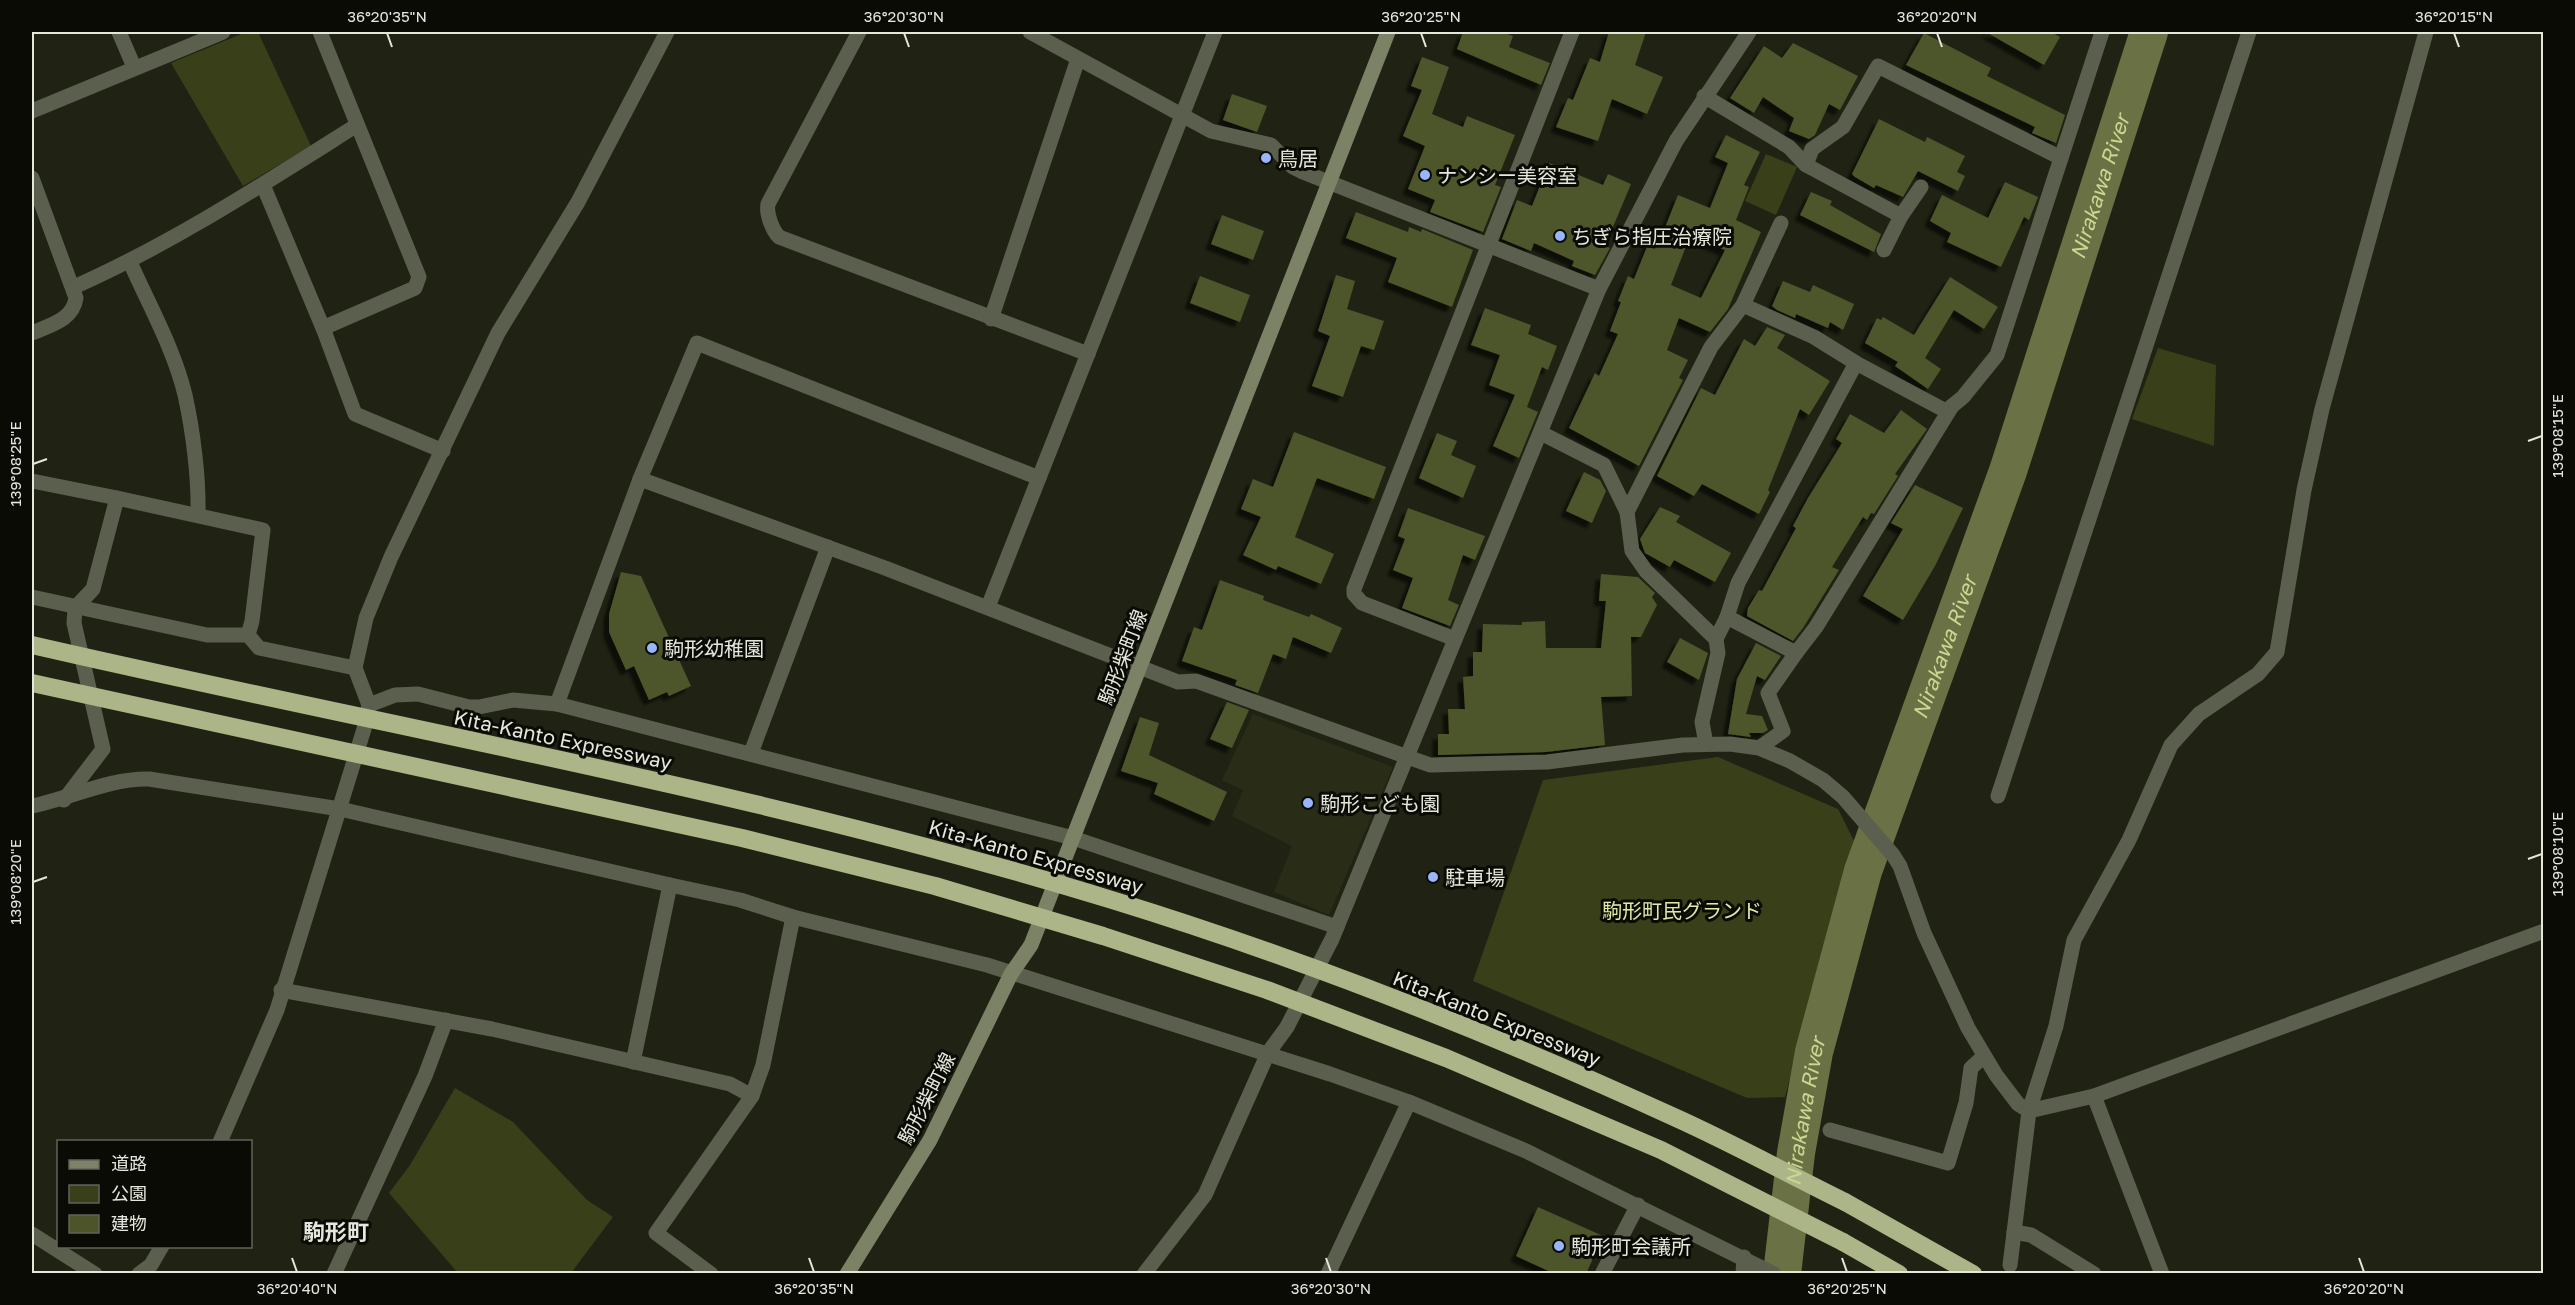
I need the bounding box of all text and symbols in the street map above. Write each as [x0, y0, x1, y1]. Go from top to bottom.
text: 36°20'35"N [347, 7, 427, 25]
text: 36°20'30"N [864, 7, 944, 25]
text: 36°20'25"N [1381, 7, 1461, 25]
text: 36°20'20"N [1897, 7, 1977, 25]
text: 36°20'15"N [2415, 7, 2493, 25]
water label: Nirakawa River [2064, 109, 2136, 262]
place label: 鳥居 [1278, 146, 1318, 170]
marker: 鳥居 [1259, 151, 1273, 165]
place label: ナンシー美容室 [1437, 163, 1577, 187]
marker: ナンシー美容室 [1418, 168, 1432, 182]
place label: ちぎら指圧治療院 [1572, 224, 1732, 248]
marker: ちぎら指圧治療院 [1553, 229, 1567, 243]
text: 139°08'15"E [2548, 394, 2566, 478]
text: 139°08'25"E [6, 421, 24, 507]
water label: Nirakawa River [1906, 570, 1983, 722]
street label: 駒形柴町線 [1093, 606, 1151, 708]
place label: 駒形幼稚園 [664, 636, 764, 660]
marker: 駒形幼稚園 [645, 641, 659, 655]
street label: Kita-Kanto Expressway [452, 704, 674, 774]
place label: 駒形こども園 [1320, 791, 1440, 815]
marker: 駒形こども園 [1301, 796, 1315, 810]
text: 139°08'10"E [2548, 812, 2566, 896]
street label: Kita-Kanto Expressway [926, 814, 1146, 898]
text: 139°08'20"E [6, 839, 24, 925]
place label: 駐車場 [1445, 865, 1505, 889]
marker: 駐車場 [1426, 870, 1440, 884]
park label: 駒形町民グランド [1602, 898, 1762, 922]
street label: Kita-Kanto Expressway [1390, 965, 1604, 1071]
water label: Nirakawa River [1779, 1032, 1831, 1187]
street label: 駒形柴町線 [893, 1048, 959, 1148]
legend [57, 1140, 252, 1248]
text: 道路 [111, 1152, 147, 1174]
text: 公園 [111, 1182, 147, 1204]
text: 建物 [111, 1212, 147, 1234]
district label: 駒形町 [303, 1218, 369, 1245]
place label: 駒形町会議所 [1571, 1234, 1691, 1258]
marker: 駒形町会議所 [1552, 1239, 1566, 1253]
text: 36°20'40"N [257, 1279, 337, 1297]
text: 36°20'35"N [774, 1279, 854, 1297]
text: 36°20'30"N [1291, 1279, 1371, 1297]
text: 36°20'25"N [1807, 1279, 1887, 1297]
text: 36°20'20"N [2324, 1279, 2404, 1297]

